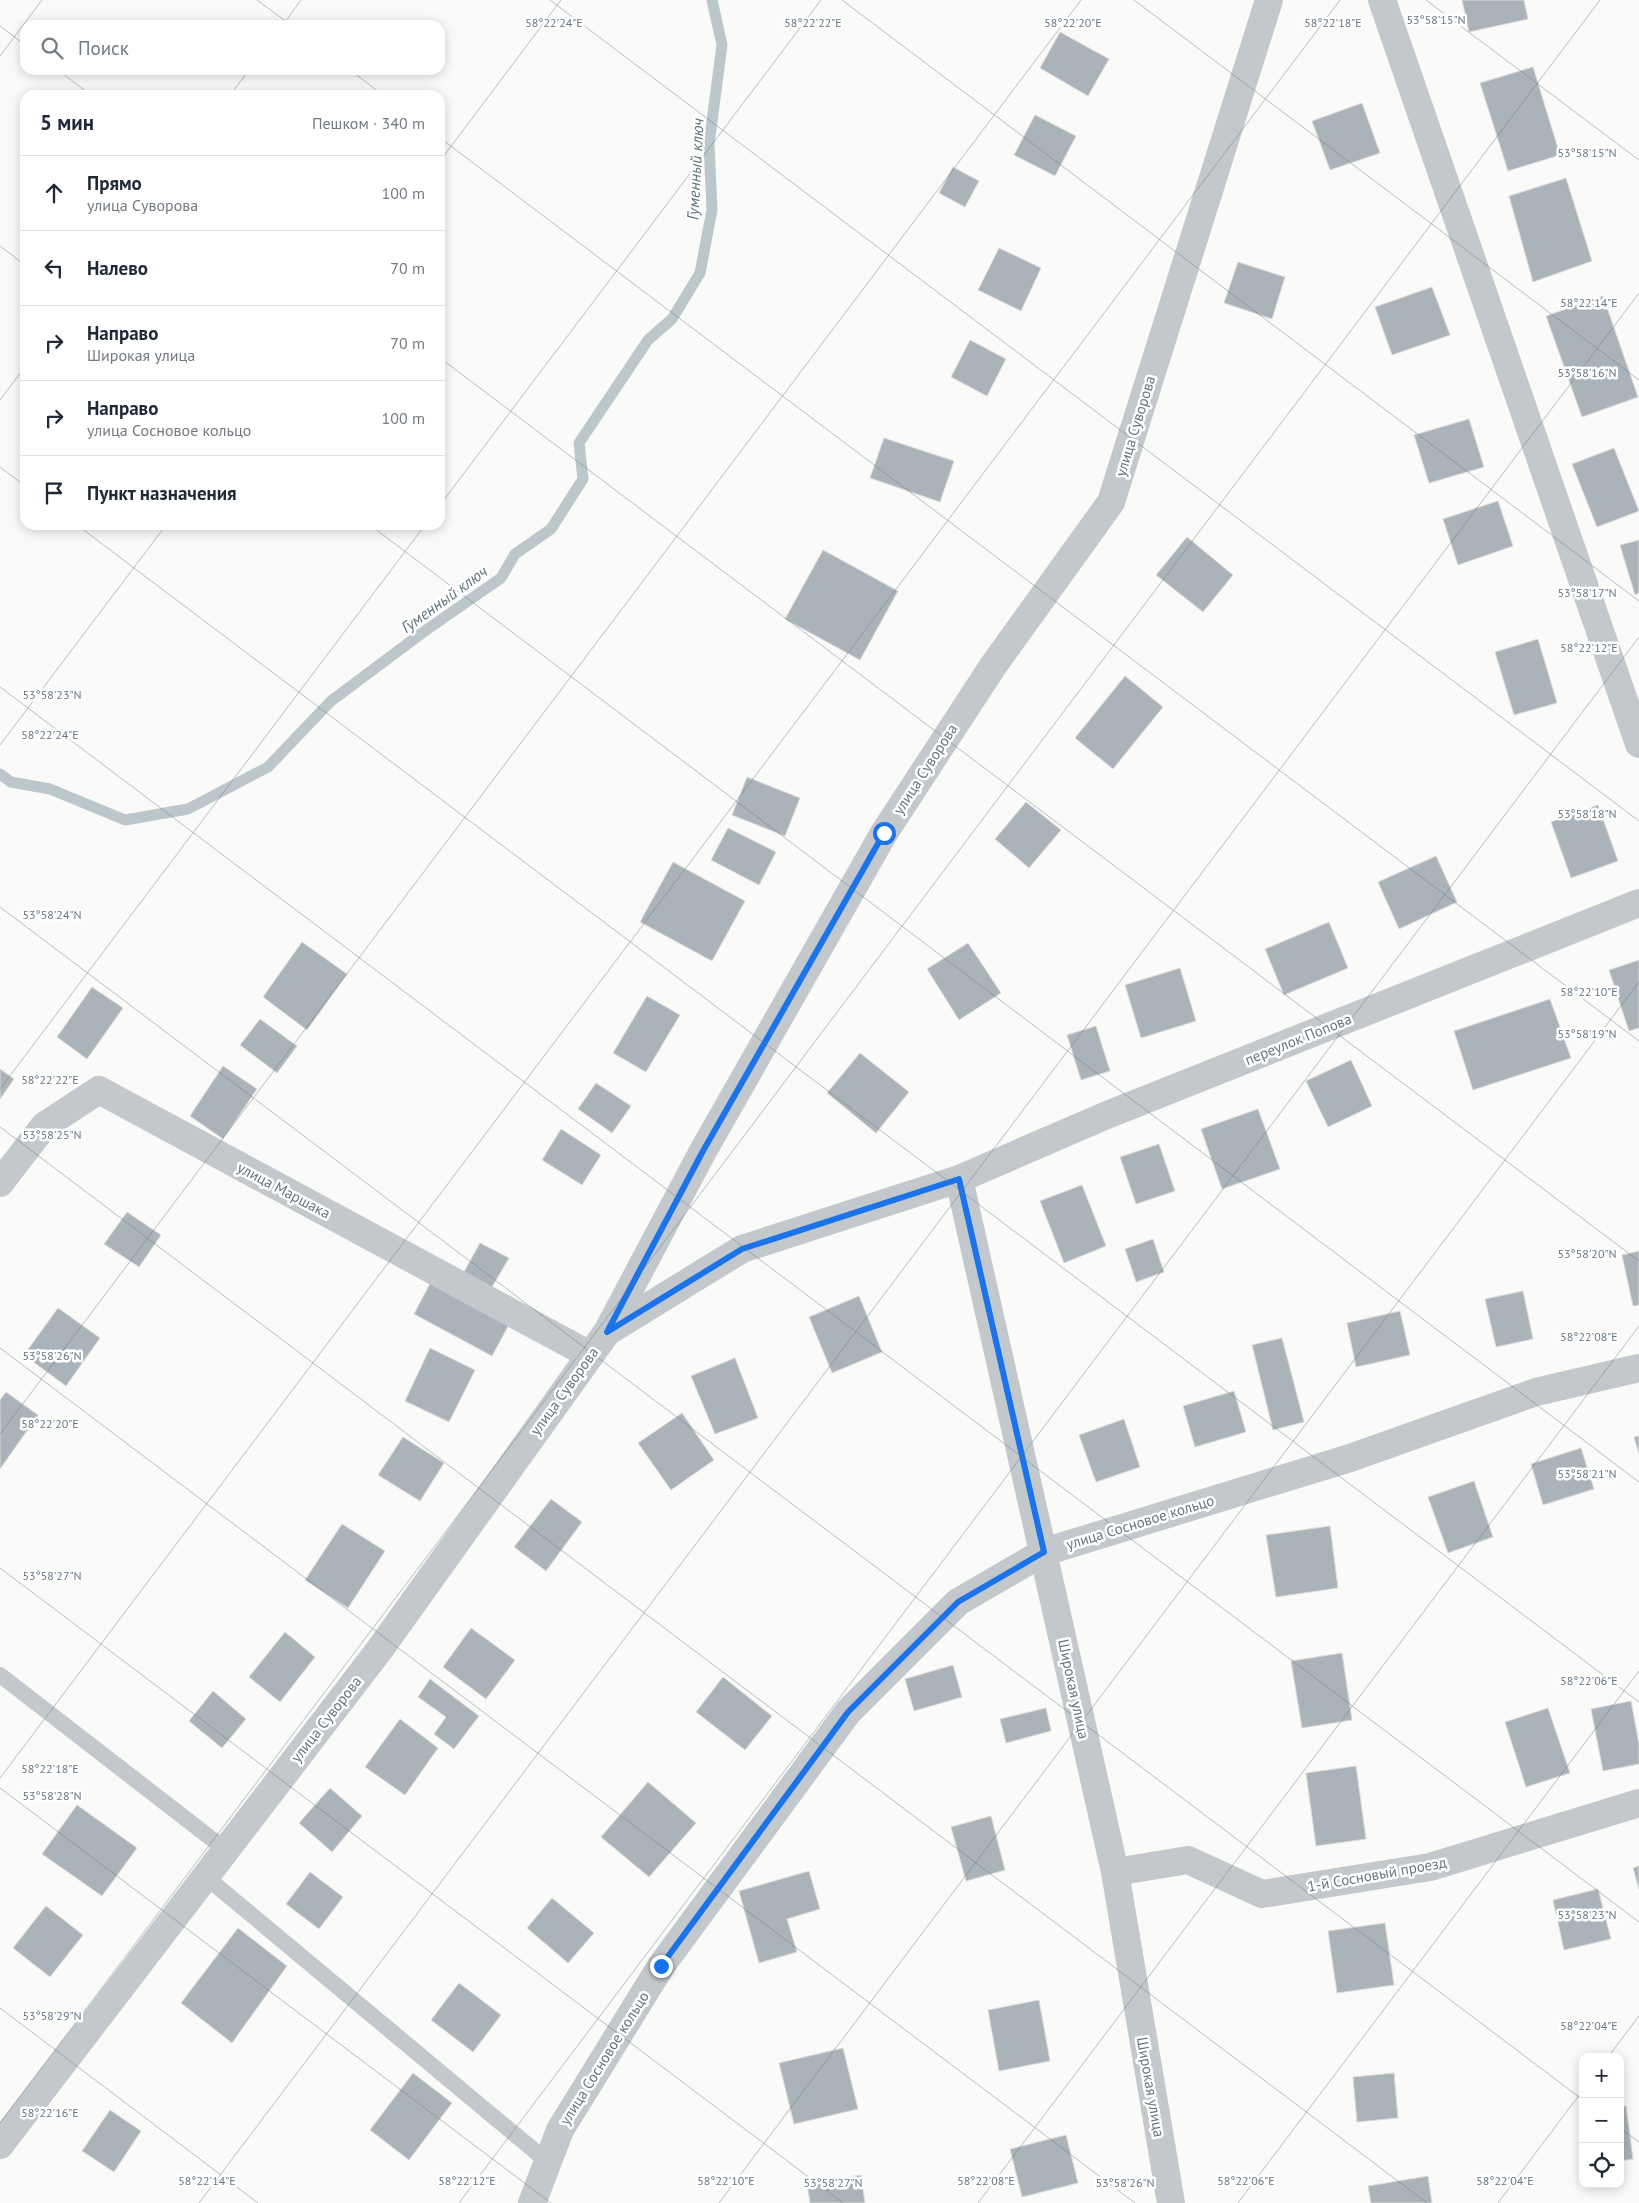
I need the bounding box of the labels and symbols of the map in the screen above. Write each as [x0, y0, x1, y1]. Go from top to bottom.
text: 53°58'15"N [1406, 12, 1466, 27]
text: 58°22'24"E [525, 15, 583, 30]
text: 58°22'22"E [784, 15, 842, 30]
text: 58°22'20"E [1044, 15, 1102, 30]
text: 58°22'18"E [1304, 15, 1362, 30]
water label: Гуменный ключ [682, 117, 708, 220]
text: 53°58'15"N [1557, 145, 1617, 160]
text: 58°22'14"E [1560, 295, 1618, 310]
text: 53°58'16"N [1557, 365, 1617, 380]
street label: улица Суворова [1111, 373, 1159, 479]
water label: Гуменный ключ [397, 561, 492, 637]
text: 53°58'17"N [1557, 585, 1617, 600]
text: 58°22'12"E [1560, 640, 1618, 655]
text: 53°58'23"N [22, 687, 82, 702]
street label: улица Суворова [889, 720, 961, 818]
text: 58°22'24"E [21, 727, 79, 742]
text: 53°58'18"N [1557, 806, 1617, 821]
route start [873, 822, 896, 845]
text: 53°58'24"N [22, 907, 82, 922]
text: 58°22'10"E [1560, 984, 1618, 999]
street label: переулок Попова [1242, 1009, 1354, 1069]
text: 53°58'19"N [1557, 1026, 1617, 1041]
text: 58°22'22"E [21, 1072, 79, 1087]
text: 53°58'25"N [22, 1127, 82, 1142]
street label: улица Маршака [234, 1158, 334, 1222]
text: 53°58'20"N [1557, 1246, 1617, 1261]
text: 58°22'08"E [1560, 1329, 1618, 1344]
street label: улица Суворова [526, 1343, 602, 1439]
text: 53°58'26"N [22, 1348, 82, 1363]
text: 58°22'20"E [21, 1416, 79, 1431]
text: 53°58'21"N [1557, 1466, 1617, 1481]
street label: улица Сосновое кольцо [1064, 1490, 1216, 1554]
text: 53°58'27"N [22, 1568, 82, 1583]
street label: Широкая улица [1054, 1637, 1094, 1741]
street label: улица Суворова [286, 1672, 366, 1766]
text: 58°22'06"E [1560, 1673, 1618, 1688]
text: 58°22'18"E [21, 1761, 79, 1776]
text: 53°58'28"N [22, 1788, 82, 1803]
street label: 1-й Сосновый проезд [1306, 1852, 1448, 1896]
text: 53°58'23"N [1557, 1907, 1617, 1922]
route end [650, 1955, 673, 1978]
street label: улица Сосновое кольцо [555, 1988, 653, 2128]
text: 53°58'29"N [22, 2008, 82, 2023]
text: 58°22'04"E [1560, 2018, 1618, 2033]
street label: Широкая улица [1133, 2035, 1169, 2139]
text: 58°22'16"E [21, 2105, 79, 2120]
text: 58°22'14"E [178, 2173, 236, 2188]
text: 58°22'12"E [438, 2173, 496, 2188]
text: 58°22'10"E [697, 2173, 755, 2188]
text: 58°22'08"E [957, 2173, 1015, 2188]
text: 58°22'06"E [1217, 2173, 1275, 2188]
text: 58°22'04"E [1476, 2173, 1534, 2188]
text: 53°58'27"N [803, 2175, 863, 2190]
text: 53°58'26"N [1095, 2175, 1155, 2190]

